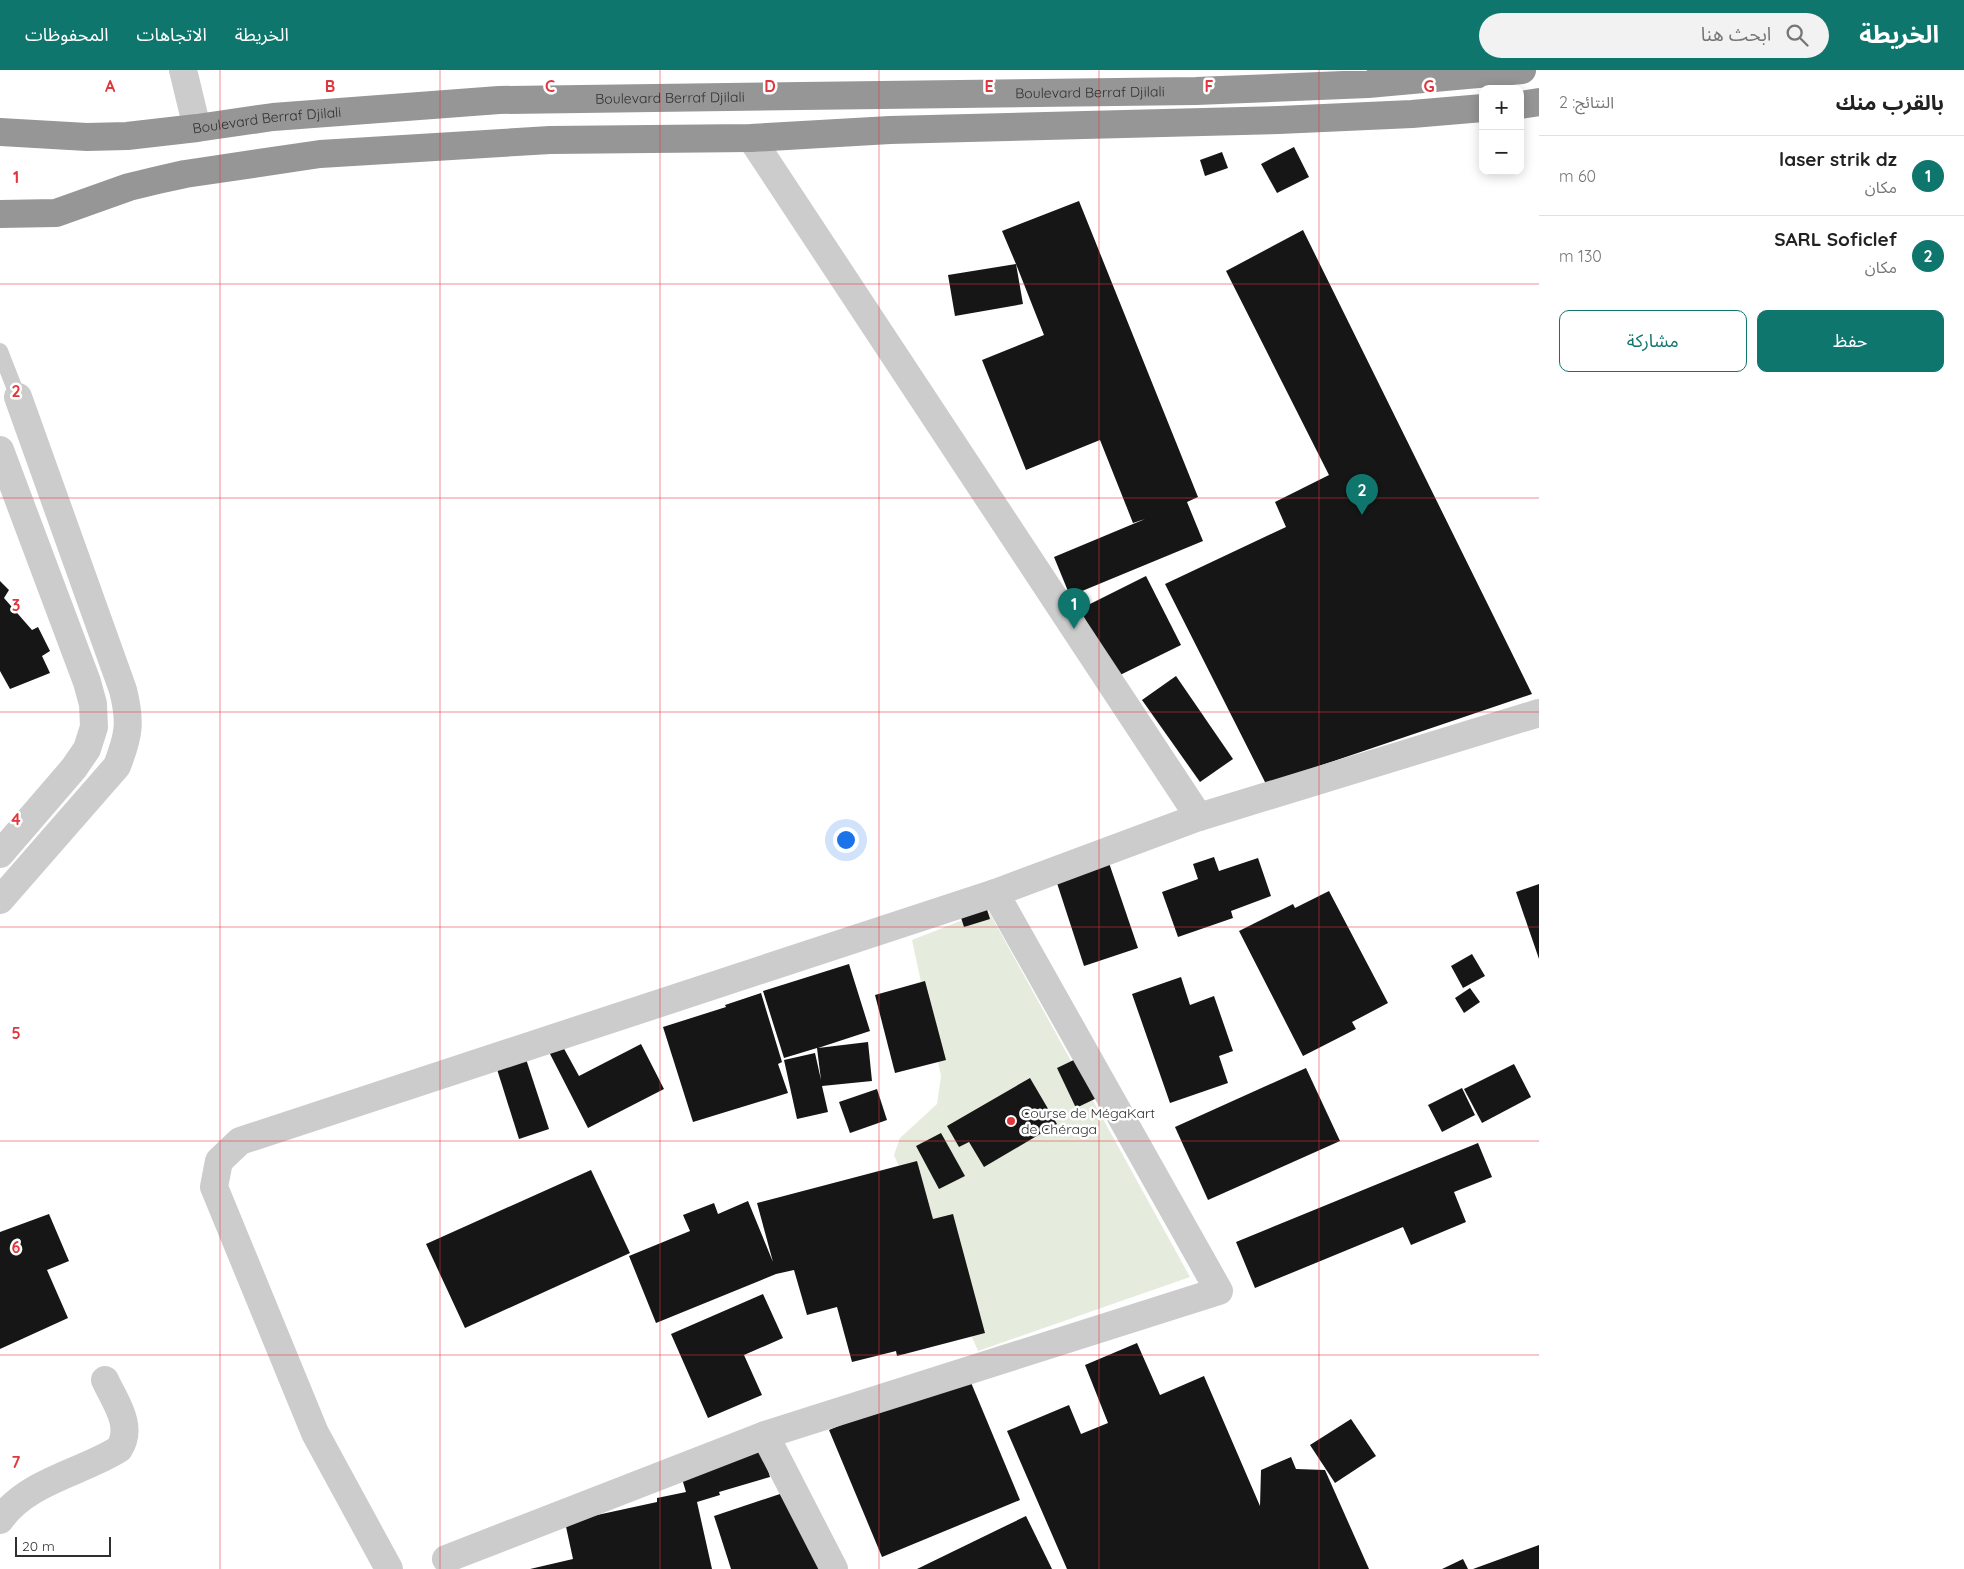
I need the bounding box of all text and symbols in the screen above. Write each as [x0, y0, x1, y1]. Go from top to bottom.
search box [1479, 13, 1829, 58]
text: الخريطة [1859, 19, 1939, 49]
icon: search [1783, 21, 1811, 49]
text: ابحث هنا [1701, 22, 1771, 46]
text: المحفوظات [25, 23, 109, 46]
text: الاتجاهات [137, 23, 207, 46]
text: الخريطة [235, 23, 289, 46]
text: A [105, 76, 116, 96]
text: B [325, 76, 335, 96]
text: C [545, 76, 555, 96]
text: D [764, 76, 776, 96]
text: E [984, 76, 994, 96]
text: F [1205, 76, 1214, 96]
text: G [1423, 76, 1435, 96]
street label: Boulevard Berraf Djilali [1015, 82, 1165, 102]
map controls [1479, 85, 1524, 175]
button: + [1479, 85, 1524, 130]
street label: Boulevard Berraf Djilali [595, 88, 745, 108]
text: بالقرب منك [1836, 89, 1944, 115]
text: النتائج: 2 [1559, 92, 1614, 112]
street label: Boulevard Berraf Djilali [191, 103, 342, 138]
button: − [1479, 130, 1524, 175]
text: laser strik dz [1779, 147, 1897, 171]
text: 60 m [1559, 166, 1596, 186]
text: 1 [1925, 166, 1931, 186]
text: 1 [13, 167, 19, 187]
text: مكان [1865, 177, 1897, 197]
text: SARL Soficlef [1774, 227, 1897, 251]
text: 130 m [1559, 246, 1602, 266]
text: 2 [1923, 246, 1933, 266]
text: مكان [1865, 257, 1897, 277]
button: مشاركة [1559, 310, 1747, 372]
button: حفظ [1757, 310, 1944, 372]
text: 2 [11, 381, 21, 401]
pin: 2 [1346, 474, 1378, 515]
pin: 1 [1058, 588, 1090, 629]
text: 3 [12, 595, 20, 615]
text: 4 [11, 809, 21, 829]
your location [833, 827, 859, 853]
text: 5 [11, 1023, 21, 1043]
place label: Course de MégaKart de Chéraga [1021, 1104, 1155, 1138]
marker: Course de MégaKart de Chéraga [1005, 1115, 1017, 1127]
text: 6 [12, 1237, 21, 1257]
text: 7 [12, 1452, 21, 1472]
scale bar [15, 1534, 111, 1557]
text: 20 m [22, 1537, 55, 1555]

